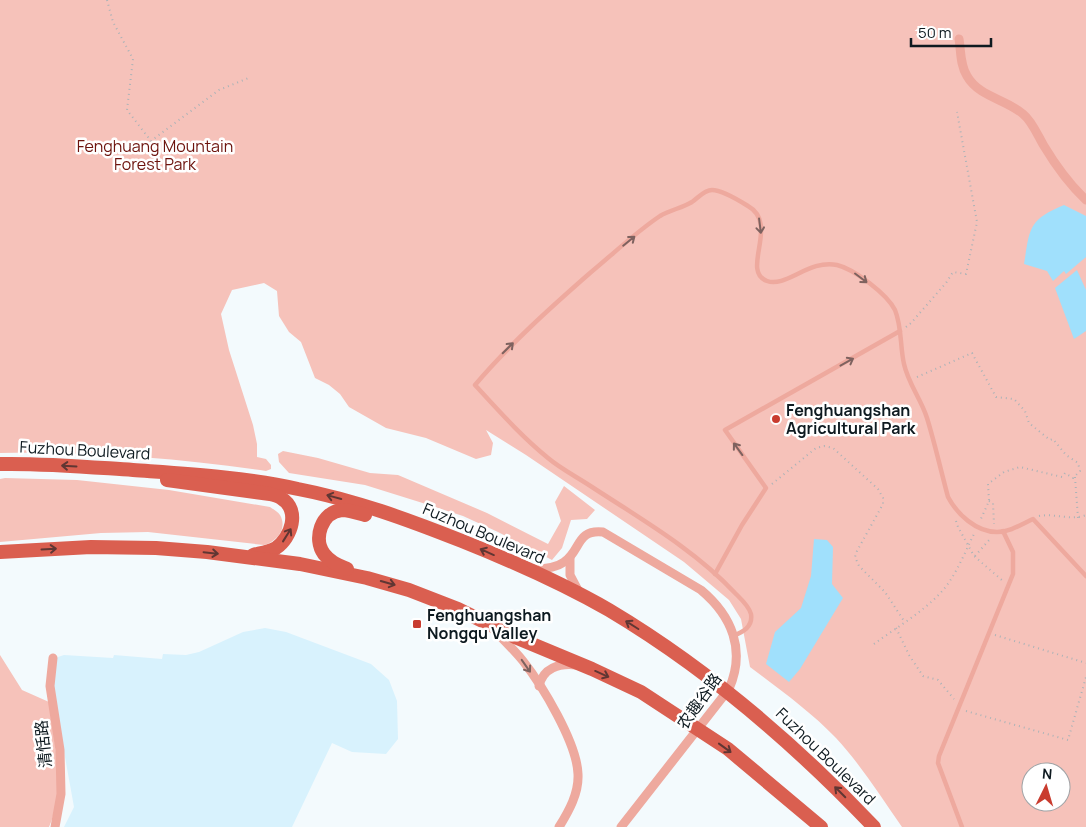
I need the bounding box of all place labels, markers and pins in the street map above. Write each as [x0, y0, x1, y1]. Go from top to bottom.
place label: Fenghuangshan Agricultural Park [786, 399, 916, 439]
marker: Fenghuangshan Agricultural Park [770, 413, 782, 425]
place label: Fenghuangshan Nongqu Valley [427, 604, 551, 644]
marker: Fenghuangshan Nongqu Valley [411, 618, 423, 630]

